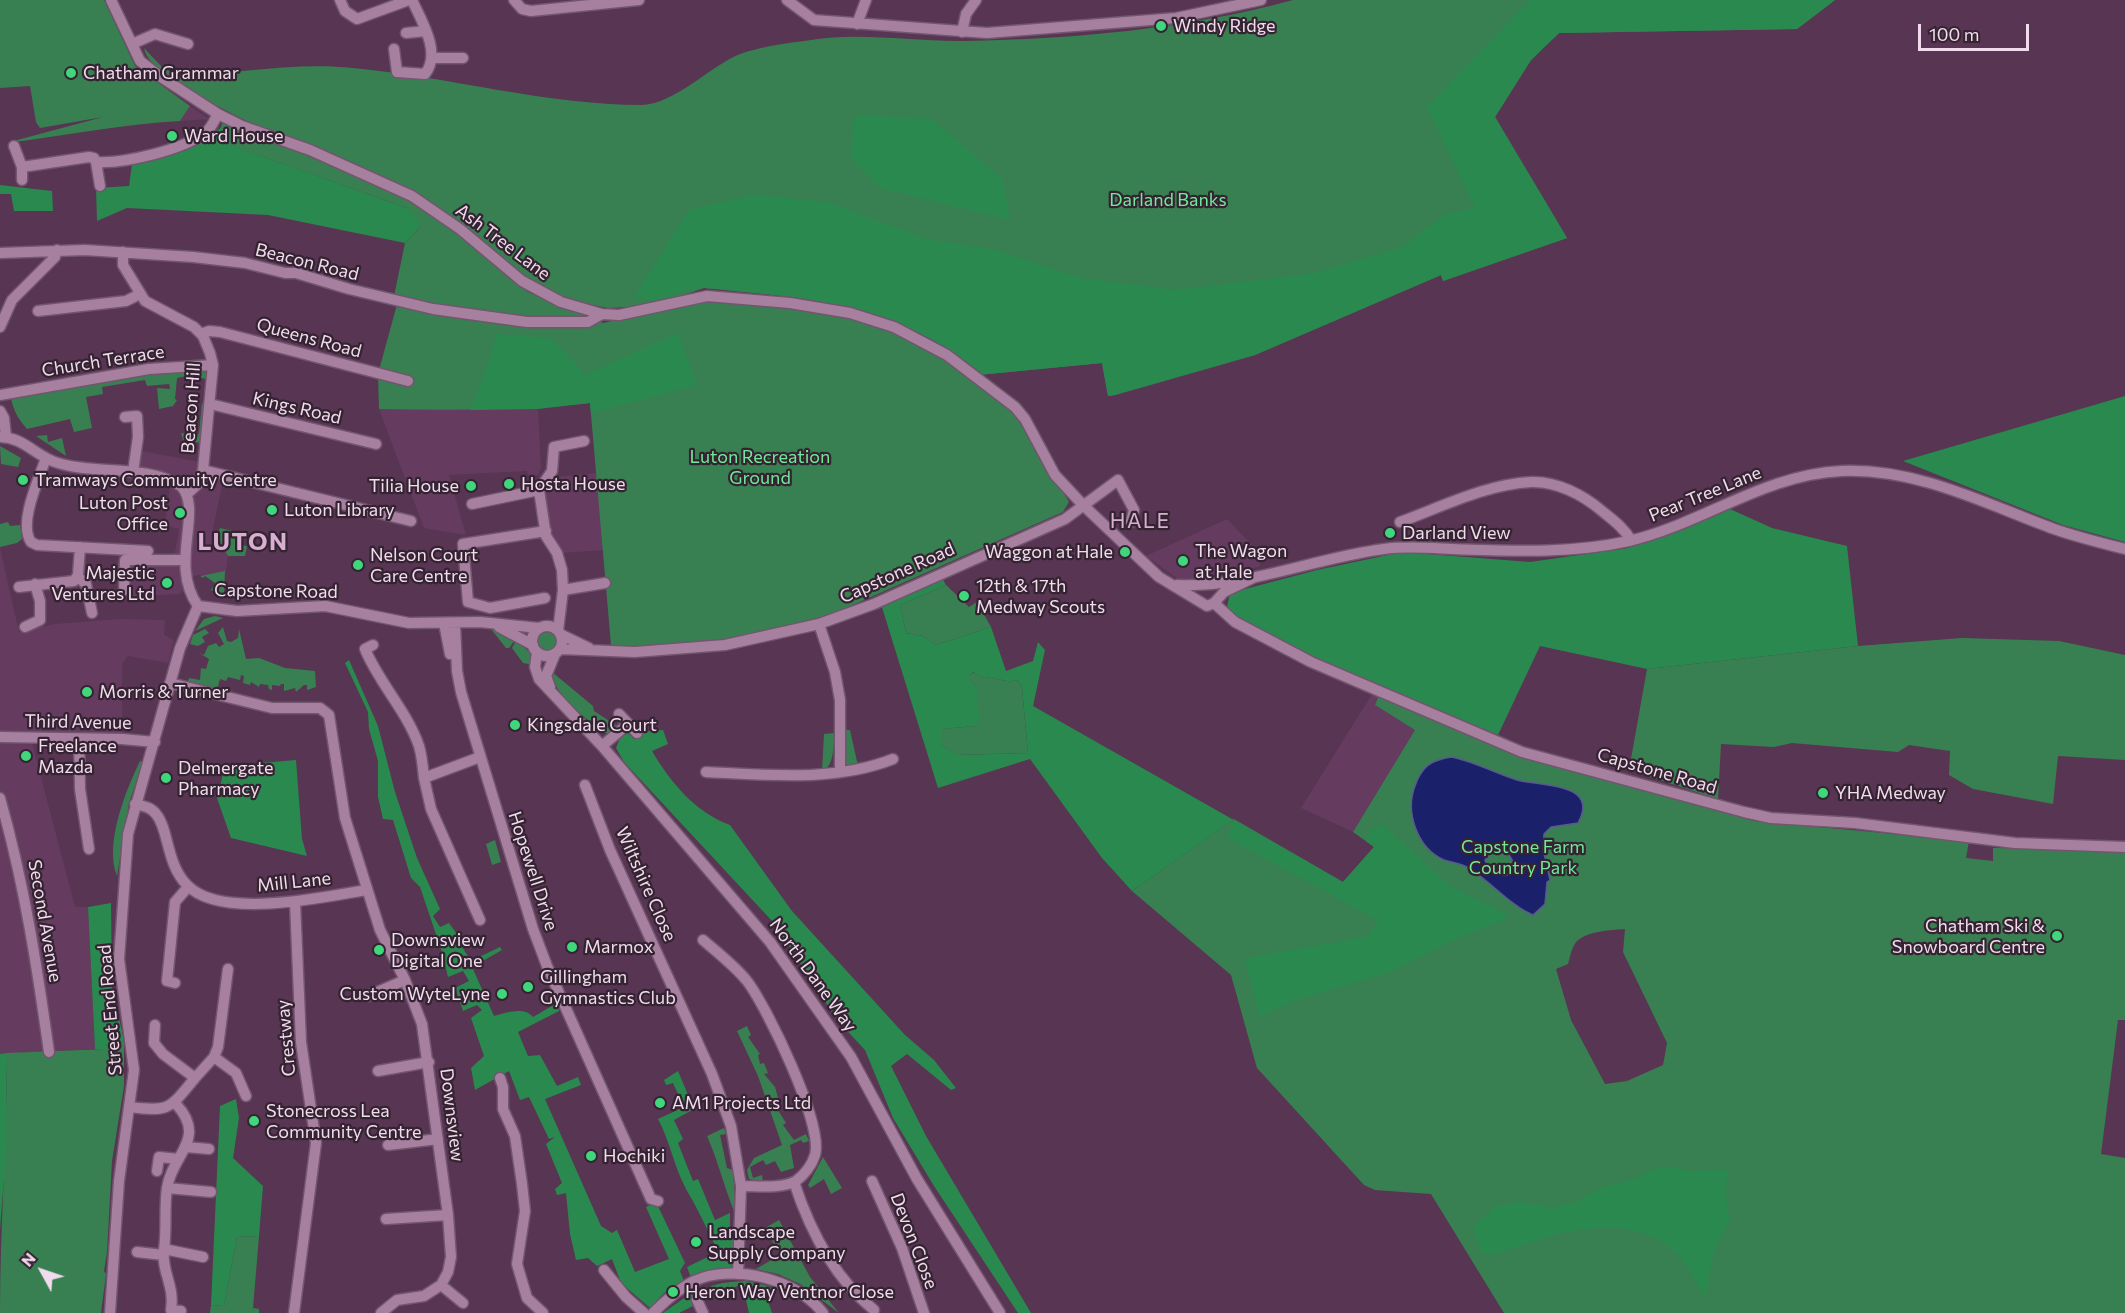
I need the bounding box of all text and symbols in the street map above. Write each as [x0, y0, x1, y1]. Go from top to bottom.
scale bar [1921, 12, 2032, 50]
place label: Windy Ridge [1173, 15, 1276, 37]
marker: Windy Ridge [1154, 19, 1168, 33]
text: 100 m [1929, 23, 1979, 45]
place label: Chatham Grammar [83, 62, 239, 84]
marker: Chatham Grammar [64, 66, 78, 80]
place label: Ward House [184, 125, 284, 147]
marker: Ward House [165, 129, 179, 143]
park label: Darland Banks [1109, 189, 1227, 211]
street label: Ash Tree Lane [451, 199, 555, 285]
street label: Beacon Road [253, 239, 361, 285]
street label: Queens Road [254, 314, 364, 362]
street label: Church Terrace [40, 341, 166, 381]
street label: Beacon Hill [177, 362, 205, 454]
street label: Kings Road [251, 387, 343, 429]
park label: Luton Recreation Ground [690, 446, 830, 488]
street label: Pear Tree Lane [1646, 462, 1764, 526]
place label: Tramways Community Centre [35, 469, 277, 491]
marker: Tramways Community Centre [16, 473, 30, 487]
place label: Hosta House [521, 473, 625, 495]
place label: Tilia House [369, 475, 459, 497]
marker: Hosta House [502, 477, 516, 491]
marker: Tilia House [464, 479, 478, 493]
place label: Luton Post Office [79, 492, 168, 534]
place label: Luton Library [284, 499, 395, 521]
marker: Luton Library [265, 503, 279, 517]
marker: Luton Post Office [173, 506, 187, 520]
district label: HALE [1110, 508, 1170, 534]
place label: Darland View [1402, 522, 1511, 544]
marker: Darland View [1383, 526, 1397, 540]
district label: LUTON [197, 528, 289, 556]
street label: Capstone Road [836, 538, 958, 608]
place label: The Wagon at Hale [1195, 540, 1287, 582]
place label: Waggon at Hale [985, 541, 1113, 563]
place label: Nelson Court Care Centre [370, 544, 478, 586]
marker: Waggon at Hale [1118, 545, 1132, 559]
marker: The Wagon at Hale [1176, 554, 1190, 568]
marker: Nelson Court Care Centre [351, 558, 365, 572]
place label: Majestic Ventures Ltd [51, 562, 155, 604]
place label: 12th & 17th Medway Scouts [976, 575, 1105, 618]
marker: Majestic Ventures Ltd [160, 576, 174, 590]
street label: Capstone Road [214, 579, 338, 603]
marker: 12th & 17th Medway Scouts [957, 589, 971, 603]
place label: Morris & Turner [99, 681, 229, 703]
marker: Morris & Turner [80, 685, 94, 699]
street label: Third Avenue [24, 710, 132, 734]
place label: Kingsdale Court [527, 714, 657, 736]
marker: Kingsdale Court [508, 718, 522, 732]
place label: Freelance Mazda [38, 735, 117, 777]
street label: Capstone Road [1595, 744, 1719, 798]
marker: Freelance Mazda [19, 749, 33, 763]
place label: Delmergate Pharmacy [178, 757, 273, 800]
marker: Delmergate Pharmacy [159, 771, 173, 785]
place label: YHA Medway [1835, 782, 1946, 804]
marker: YHA Medway [1816, 786, 1830, 800]
street label: Hopewell Drive [504, 809, 562, 933]
street label: Wiltshire Close [611, 823, 681, 945]
park label: Capstone Farm Country Park [1461, 836, 1585, 878]
street label: Second Avenue [24, 858, 66, 984]
street label: Mill Lane [256, 867, 332, 897]
street label: North Dane Way [765, 914, 861, 1036]
place label: Chatham Ski & Snowboard Centre [1892, 915, 2045, 958]
place label: Downsview Digital One [391, 929, 485, 972]
marker: Chatham Ski & Snowboard Centre [2050, 929, 2064, 943]
place label: Marmox [584, 936, 653, 958]
marker: Marmox [565, 940, 579, 954]
marker: Downsview Digital One [372, 943, 386, 957]
street label: Street End Road [94, 944, 126, 1076]
place label: Gillingham Gymnastics Club [540, 966, 676, 1008]
marker: Gillingham Gymnastics Club [521, 980, 535, 994]
place label: Custom WyteLyne [340, 983, 490, 1005]
marker: Custom WyteLyne [495, 987, 509, 1001]
street label: Crestway [272, 999, 300, 1077]
street label: Downsview [436, 1067, 468, 1163]
place label: AM1 Projects Ltd [672, 1092, 811, 1114]
marker: AM1 Projects Ltd [653, 1096, 667, 1110]
place label: Stonecross Lea Community Centre [266, 1100, 422, 1142]
marker: Stonecross Lea Community Centre [247, 1114, 261, 1128]
place label: Hochiki [603, 1145, 665, 1167]
marker: Hochiki [584, 1149, 598, 1163]
street label: Devon Close [886, 1190, 942, 1292]
place label: Landscape Supply Company [708, 1221, 846, 1264]
marker: Landscape Supply Company [689, 1235, 703, 1249]
north arrow [12, 1241, 72, 1301]
text: N [17, 1248, 39, 1270]
place label: Heron Way Ventnor Close [685, 1281, 894, 1303]
marker: Heron Way Ventnor Close [666, 1285, 680, 1299]

